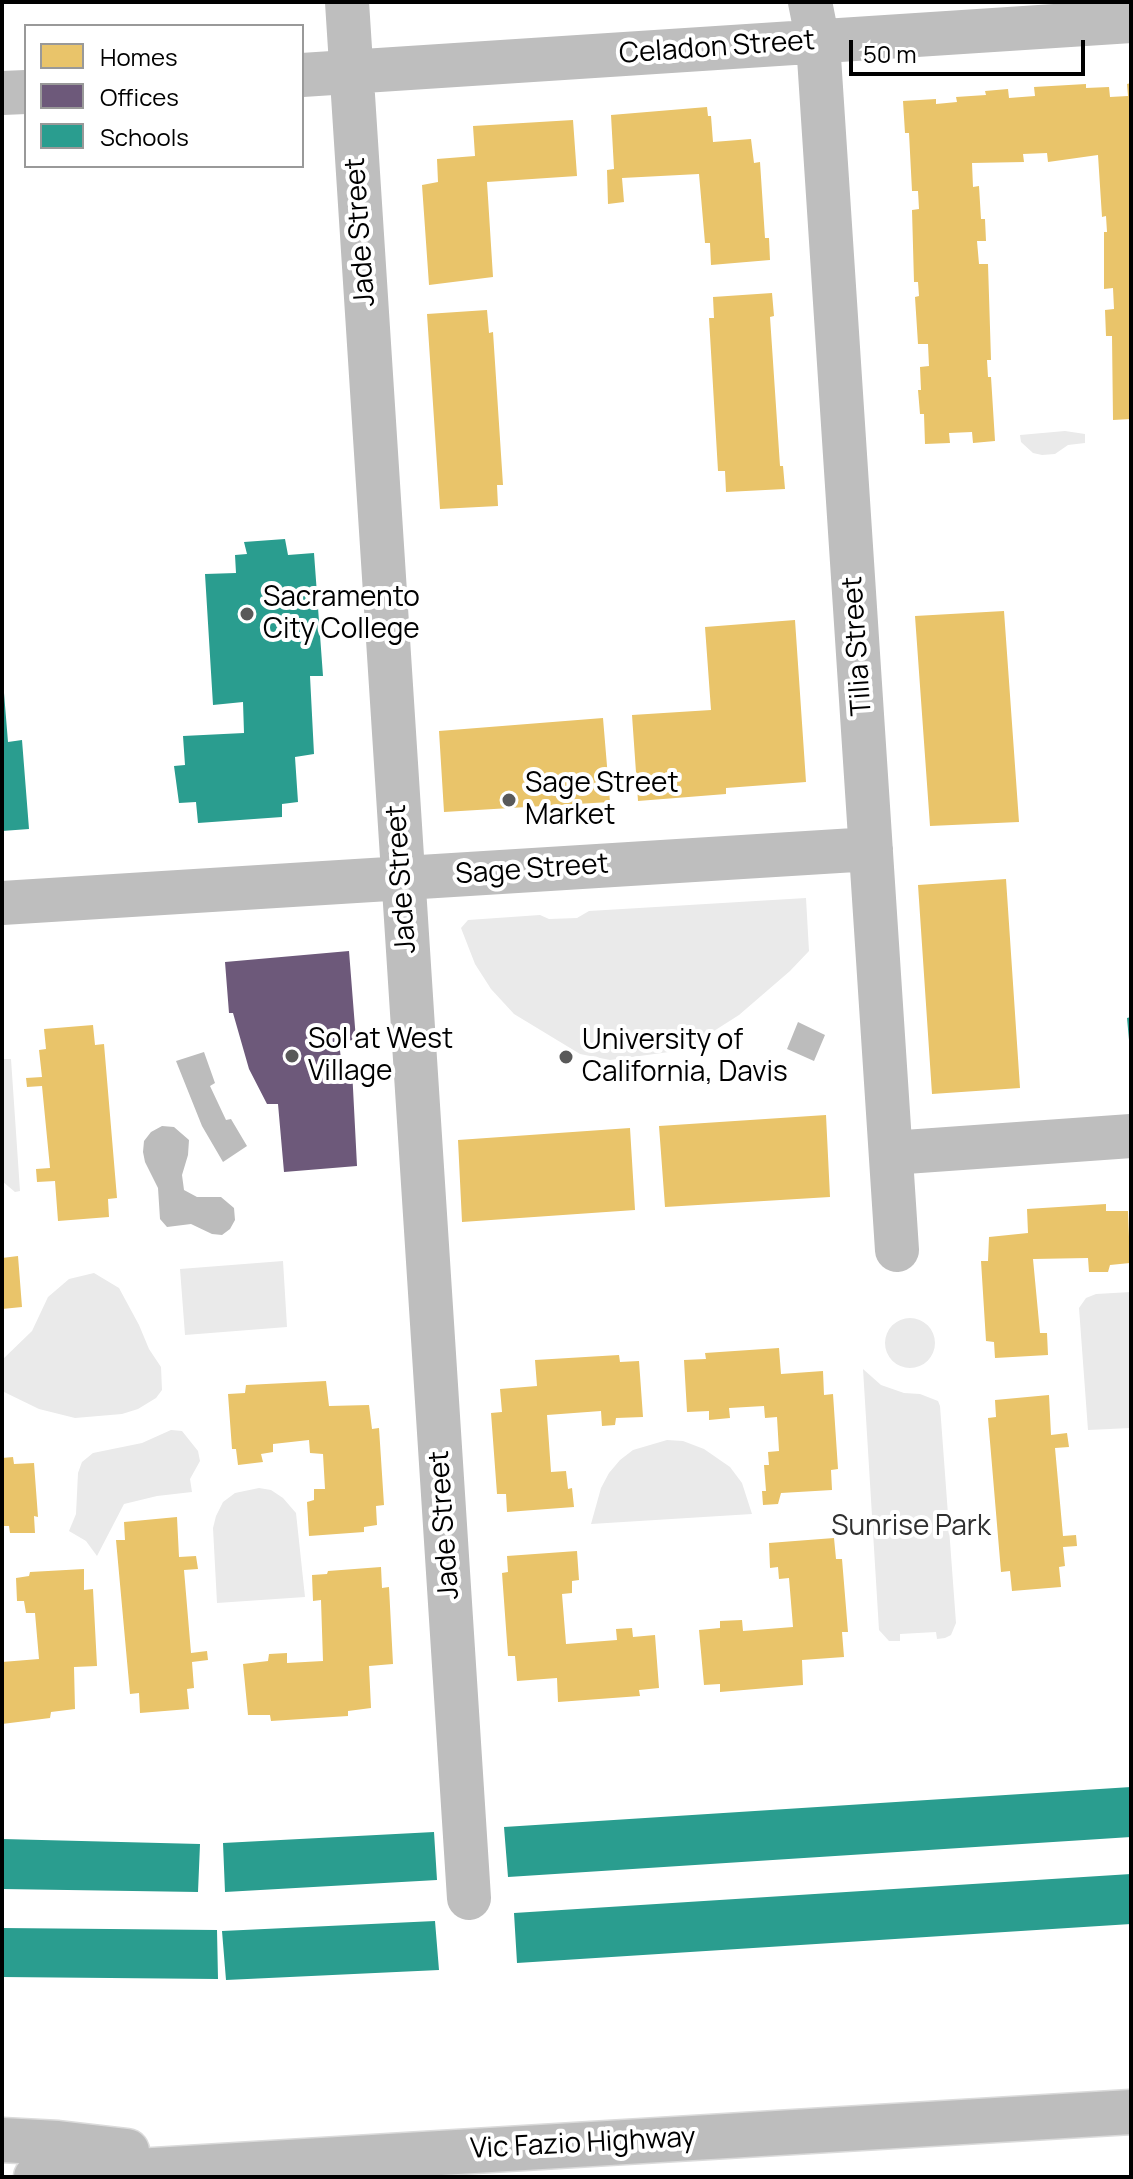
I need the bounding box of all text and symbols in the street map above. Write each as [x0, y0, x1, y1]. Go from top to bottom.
legend [24, 24, 304, 168]
street label: Celadon Street [618, 24, 816, 72]
scale bar [853, 24, 1089, 74]
text: 50 m [863, 37, 917, 70]
text: Homes [100, 40, 178, 73]
text: Offices [100, 80, 179, 113]
text: Schools [100, 120, 189, 153]
street label: Jade Street [339, 156, 383, 308]
street label: Tilia Street [836, 575, 880, 717]
place label: Sacramento City College [263, 581, 420, 647]
marker: Sacramento City College [238, 605, 256, 623]
place label: Sage Street Market [525, 767, 679, 833]
marker: Sage Street Market [500, 791, 518, 809]
street label: Jade Street [380, 803, 424, 955]
street label: Sage Street [454, 848, 610, 892]
place label: Sol at West Village [308, 1023, 453, 1089]
place label: University of California, Davis [582, 1024, 788, 1090]
marker: Sol at West Village [283, 1047, 301, 1065]
marker: University of California, Davis [557, 1048, 575, 1066]
street label: Jade Street [423, 1449, 467, 1601]
park label: Sunrise Park [831, 1510, 991, 1544]
street label: Vic Fazio Highway [469, 2121, 697, 2167]

